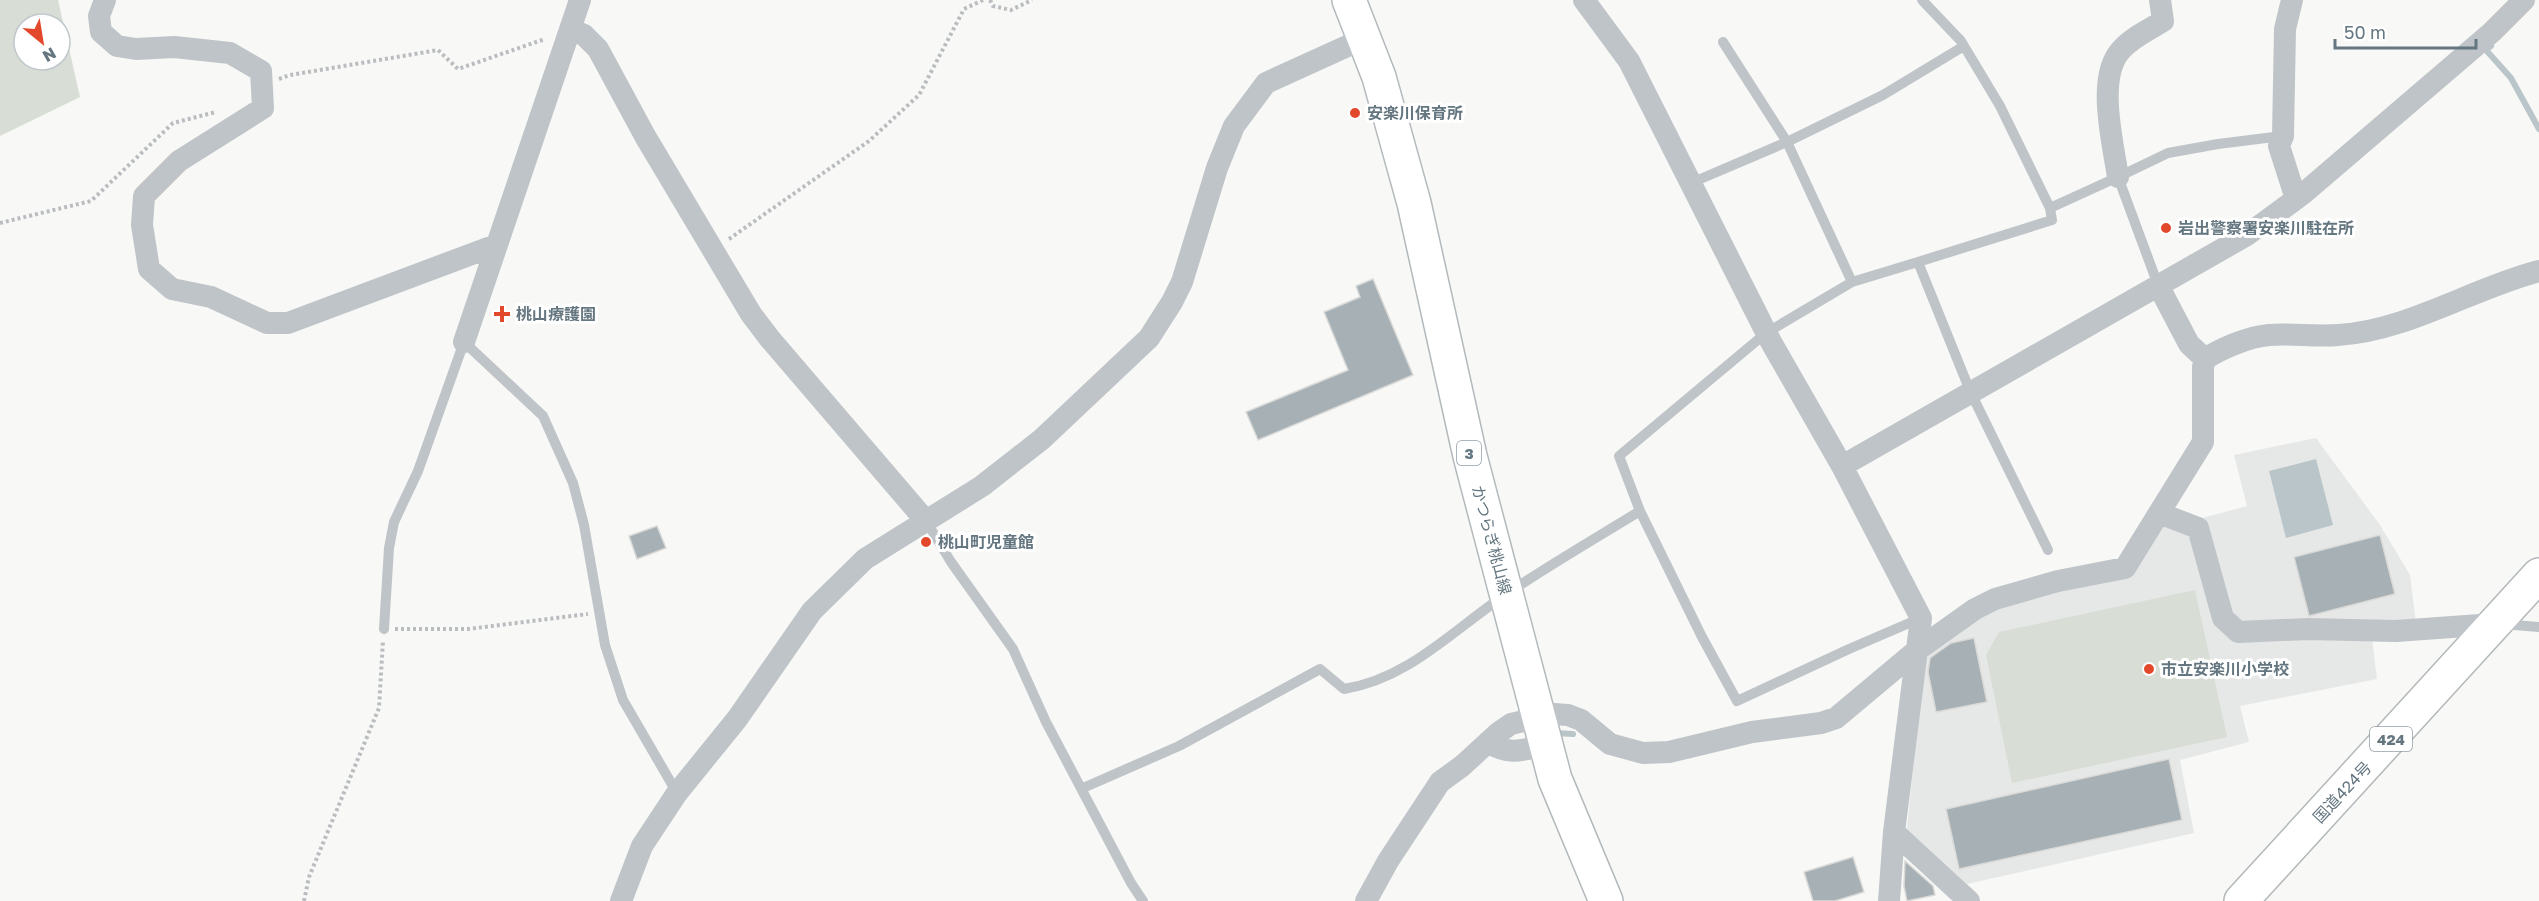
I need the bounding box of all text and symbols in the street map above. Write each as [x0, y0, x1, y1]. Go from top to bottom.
north arrow [12, 12, 72, 72]
scale bar [2335, 12, 2476, 50]
text: 50 m [2344, 21, 2386, 43]
text: N [39, 43, 60, 67]
place label: 安楽川保育所 [1367, 103, 1463, 123]
marker: 安楽川保育所 [1348, 106, 1362, 120]
place label: 岩出警察署安楽川駐在所 [2178, 218, 2354, 238]
marker: 岩出警察署安楽川駐在所 [2159, 221, 2173, 235]
place label: 桃山療護園 [516, 304, 596, 324]
marker: 桃山療護園 [493, 305, 511, 323]
road number: 3 [1457, 441, 1481, 465]
street label: かつらぎ桃山線 [1468, 483, 1516, 597]
place label: 桃山町児童館 [938, 532, 1034, 552]
marker: 桃山町児童館 [919, 535, 933, 549]
place label: 市立安楽川小学校 [2161, 659, 2289, 679]
marker: 市立安楽川小学校 [2142, 662, 2156, 676]
road number: 424 [2370, 727, 2412, 751]
street label: 国道424号 [2308, 757, 2376, 827]

